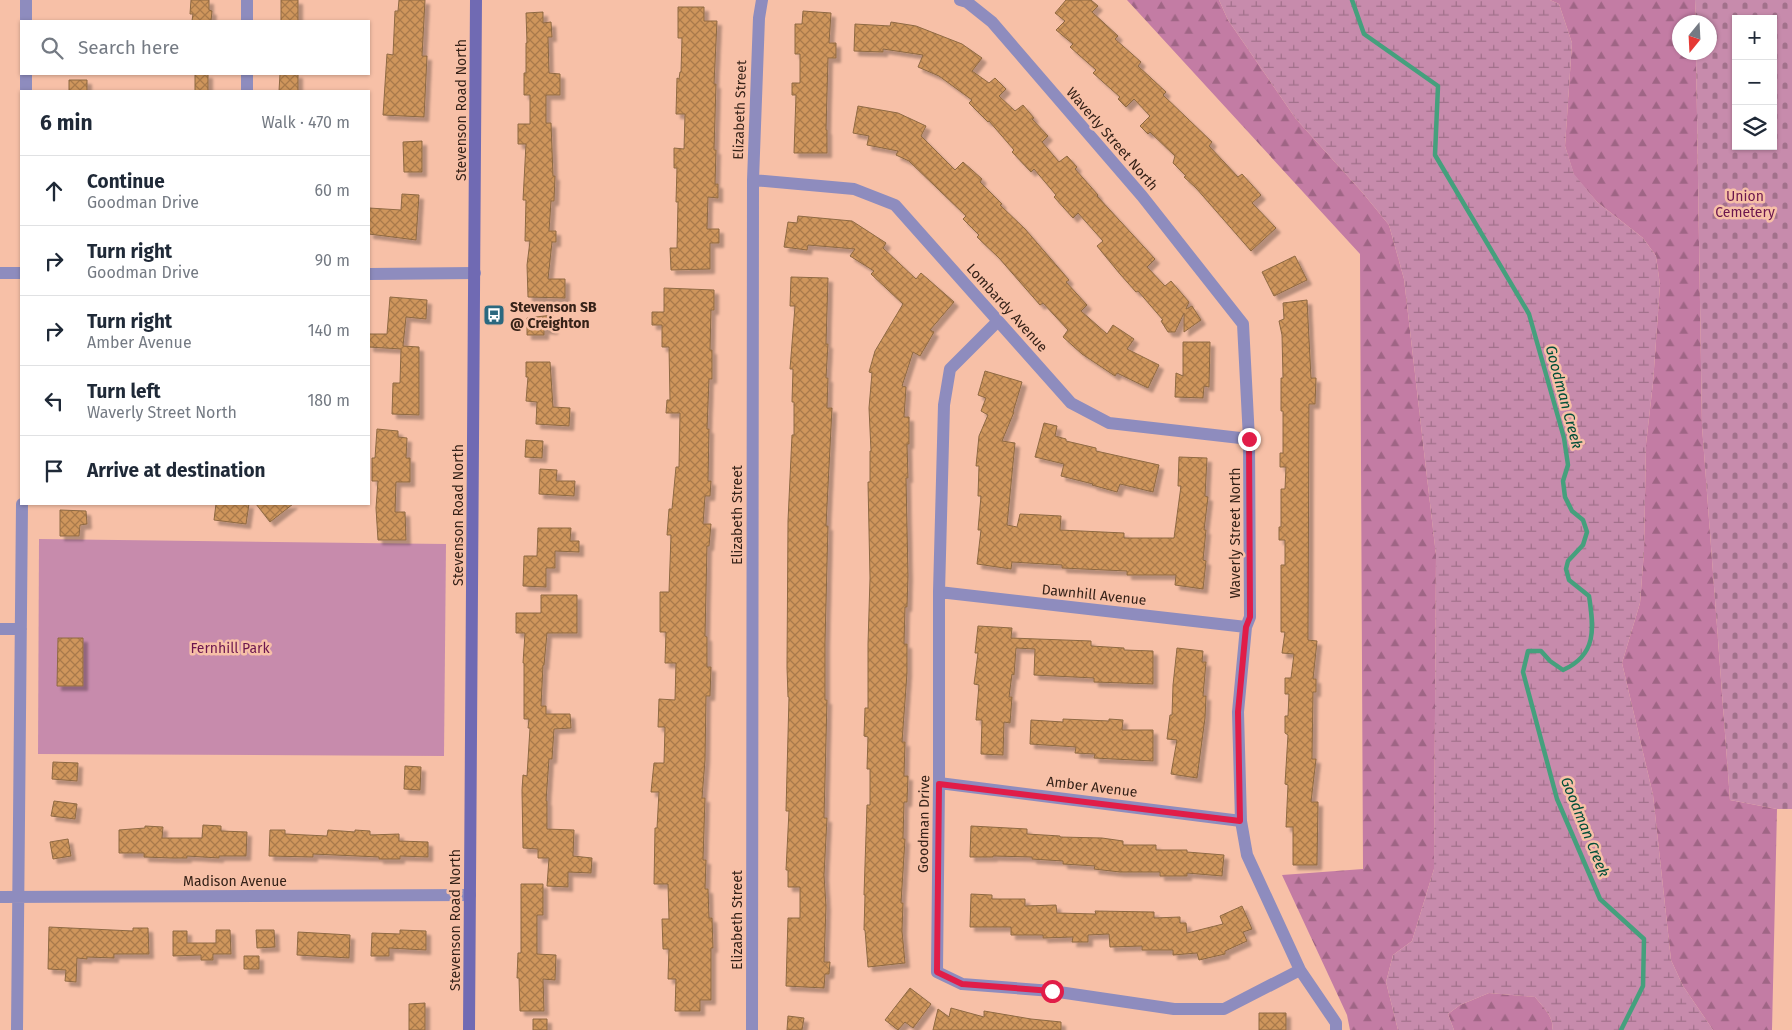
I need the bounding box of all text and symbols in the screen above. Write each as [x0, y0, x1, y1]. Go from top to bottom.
north arrow [1672, 15, 1717, 60]
map controls [1732, 15, 1777, 150]
button: + [1732, 15, 1777, 60]
search box [20, 20, 370, 75]
icon: search [38, 34, 66, 62]
text: Search here [78, 36, 179, 59]
street label: Stevenson Road North [453, 39, 470, 181]
street label: Elizabeth Street [730, 59, 750, 160]
button: − [1732, 60, 1777, 105]
street label: Waverly Street North [1063, 84, 1161, 194]
button: layers [1732, 105, 1777, 150]
text: 6 min [40, 110, 93, 136]
text: Walk · 470 m [262, 113, 350, 132]
text: Continue [87, 170, 165, 193]
icon: ahead [40, 177, 68, 205]
text: 60 m [315, 181, 350, 200]
park label: Union Cemetery [1715, 188, 1775, 221]
text: Goodman Drive [87, 193, 199, 212]
text: Turn right [87, 240, 172, 263]
icon: right [40, 247, 68, 275]
text: 90 m [315, 251, 350, 270]
street label: Lombardy Avenue [963, 260, 1051, 356]
text: Goodman Drive [87, 263, 199, 282]
place label: Stevenson SB @ Creighton [510, 299, 597, 332]
bus stop icon: Stevenson SB @ Creighton [482, 303, 506, 327]
text: Turn right [87, 310, 172, 333]
icon: right [40, 317, 68, 345]
text: 140 m [308, 321, 350, 340]
text: Amber Avenue [87, 333, 192, 352]
water label: Goodman Creek [1542, 343, 1586, 451]
text: Turn left [87, 380, 161, 403]
icon: left [40, 387, 68, 415]
text: 180 m [307, 391, 350, 410]
text: Waverly Street North [87, 403, 237, 422]
route end [1238, 428, 1261, 451]
street label: Stevenson Road North [450, 444, 467, 586]
icon: arrive [40, 457, 68, 485]
text: Arrive at destination [87, 459, 266, 482]
street label: Elizabeth Street [729, 464, 746, 565]
street label: Waverly Street North [1227, 467, 1244, 599]
street label: Dawnhill Avenue [1041, 581, 1147, 609]
park label: Fernhill Park [190, 640, 270, 657]
street label: Amber Avenue [1046, 773, 1138, 801]
water label: Goodman Creek [1557, 774, 1613, 880]
street label: Goodman Drive [915, 775, 933, 873]
street label: Stevenson Road North [447, 849, 464, 991]
street label: Elizabeth Street [729, 869, 746, 970]
street label: Madison Avenue [183, 873, 287, 890]
route start [1041, 980, 1064, 1003]

